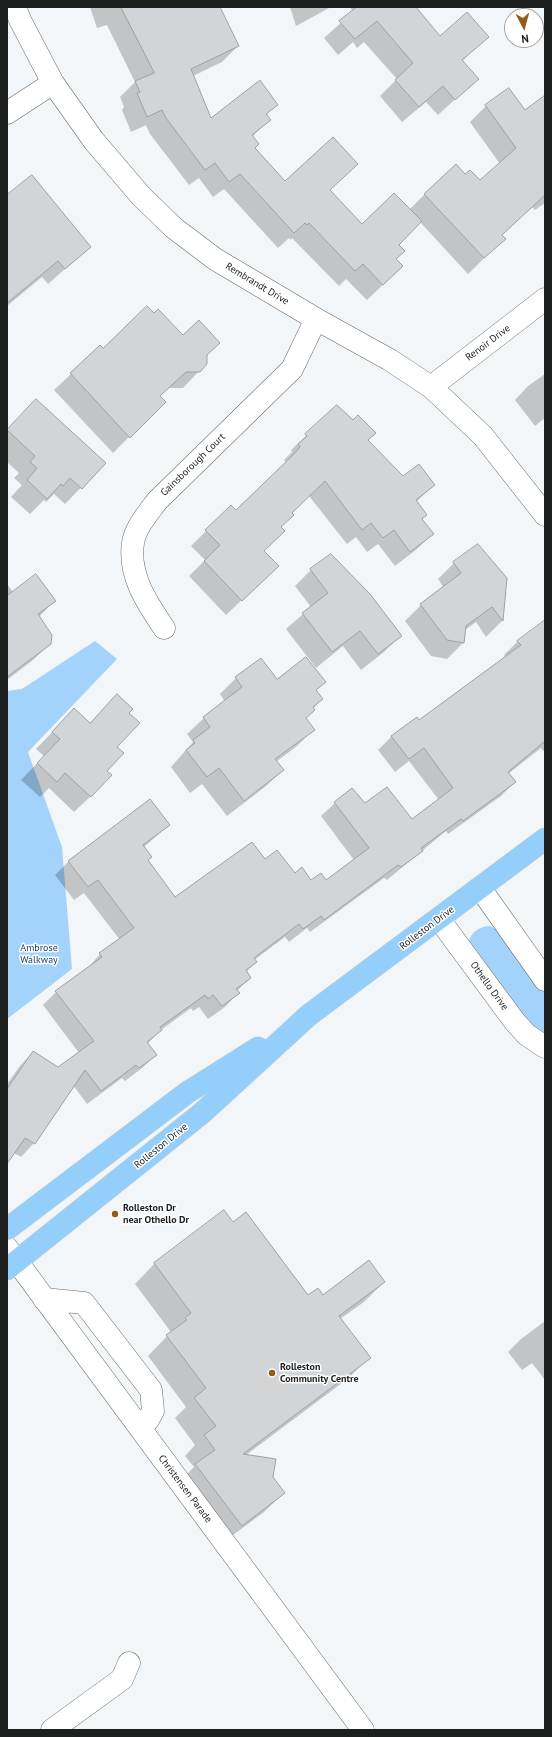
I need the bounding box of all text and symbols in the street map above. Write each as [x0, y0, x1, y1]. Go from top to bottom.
north arrow [504, 8, 544, 48]
text: N [521, 32, 529, 46]
street label: Rembrandt Drive [223, 260, 291, 308]
street label: Renoir Drive [463, 322, 513, 364]
street label: Gainsborough Court [158, 431, 228, 499]
street label: Rolleston Drive [397, 904, 457, 952]
park label: Ambrose Walkway [20, 942, 58, 966]
street label: Othello Drive [467, 959, 511, 1013]
street label: Rolleston Drive [132, 1121, 190, 1171]
place label: Rolleston Dr near Othello Dr [123, 1202, 189, 1226]
marker: Rolleston Dr near Othello Dr [110, 1209, 120, 1219]
place label: Rolleston Community Centre [280, 1361, 359, 1384]
marker: Rolleston Community Centre [267, 1368, 277, 1378]
street label: Christensen Parade [156, 1453, 214, 1525]

